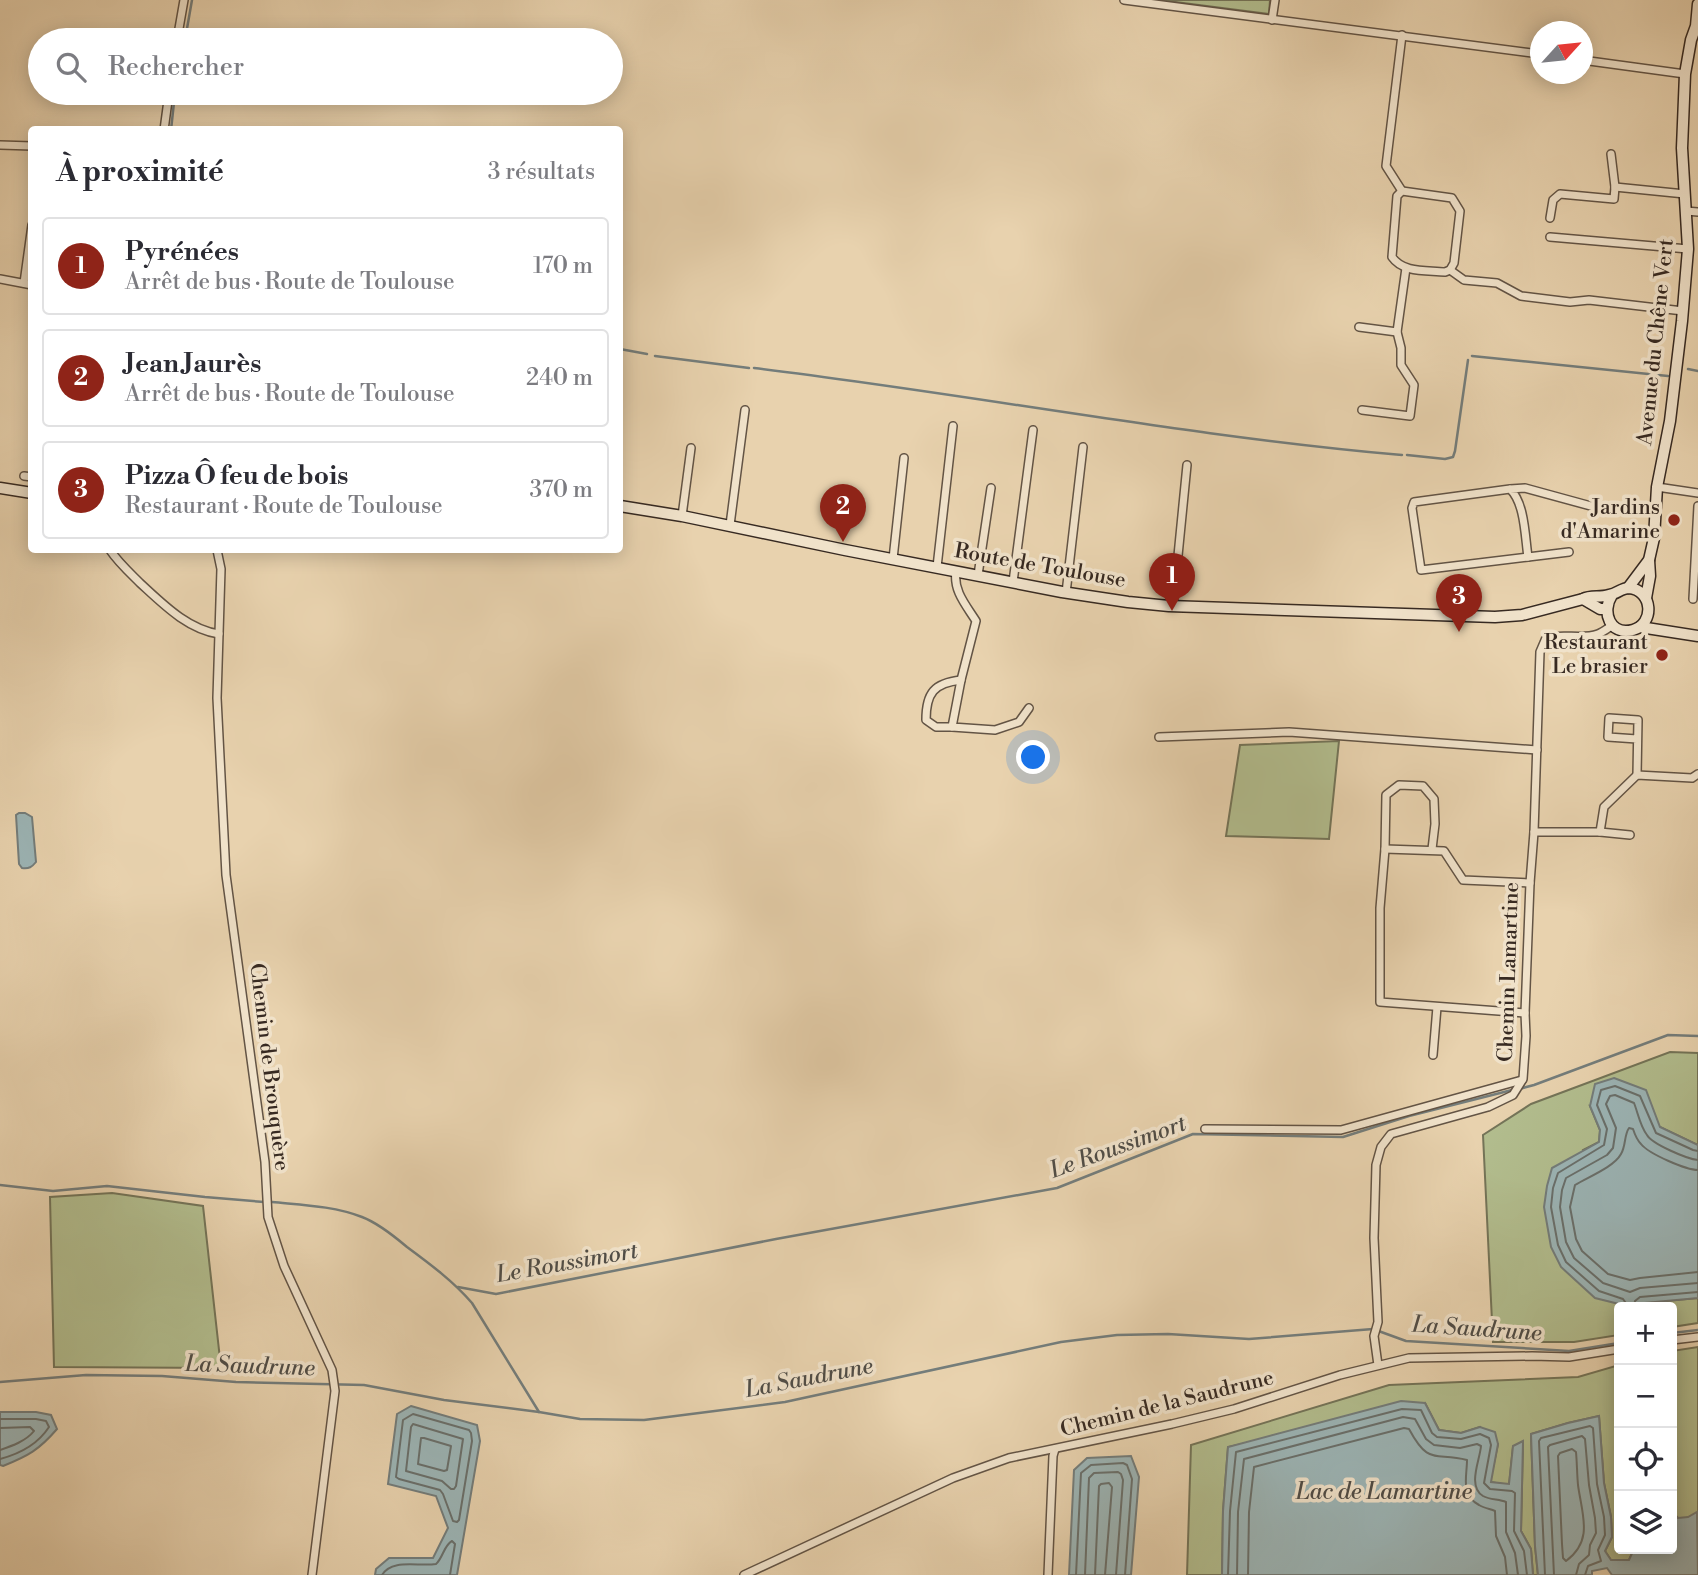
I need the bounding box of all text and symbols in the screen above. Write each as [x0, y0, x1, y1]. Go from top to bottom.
north arrow [1530, 21, 1593, 84]
search box [28, 28, 623, 105]
icon: search [52, 48, 90, 86]
text: Rechercher [108, 51, 244, 83]
text: À proximité [56, 153, 224, 191]
text: 3 résultats [488, 158, 595, 186]
text: Pyrénées [125, 236, 239, 268]
street label: Avenue du Chêne Vert [1632, 237, 1680, 448]
text: 1 [75, 252, 87, 280]
text: 170 m [533, 252, 593, 280]
text: Arrêt de bus · Route de Toulouse [125, 268, 455, 296]
text: Jean Jaurès [125, 348, 261, 380]
text: 2 [74, 364, 88, 392]
text: 240 m [526, 364, 593, 392]
text: Arrêt de bus · Route de Toulouse [125, 380, 455, 408]
text: Pizza Ô feu de bois [125, 460, 348, 492]
text: 3 [74, 476, 88, 504]
text: 370 m [530, 476, 593, 504]
pin: 2 [820, 484, 866, 542]
text: Restaurant · Route de Toulouse [125, 492, 443, 520]
place label: Jardins d'Amarine [1560, 495, 1660, 545]
marker: Jardins d'Amarine [1666, 512, 1682, 528]
street label: Route de Toulouse [952, 538, 1128, 594]
pin: 1 [1149, 553, 1195, 611]
pin: 3 [1436, 574, 1482, 632]
place label: Restaurant Le brasier [1544, 630, 1649, 680]
marker: Restaurant Le brasier [1654, 647, 1670, 663]
your location [1016, 740, 1050, 774]
street label: Chemin Lamartine [1493, 881, 1525, 1063]
street label: Chemin de Brouquère [243, 962, 295, 1172]
water label: Le Roussimort [1045, 1109, 1190, 1185]
water label: Le Roussimort [493, 1237, 640, 1289]
map controls [1614, 1302, 1677, 1554]
button: + [1614, 1302, 1677, 1365]
water label: La Saudrune [1410, 1310, 1543, 1348]
water label: La Saudrune [184, 1350, 316, 1382]
water label: La Saudrune [742, 1352, 876, 1404]
street label: Chemin de la Saudrune [1058, 1365, 1276, 1443]
button: − [1614, 1365, 1677, 1428]
button: locate [1614, 1428, 1677, 1491]
water label: Lac de Lamartine [1295, 1478, 1472, 1506]
button: layers [1614, 1491, 1677, 1554]

